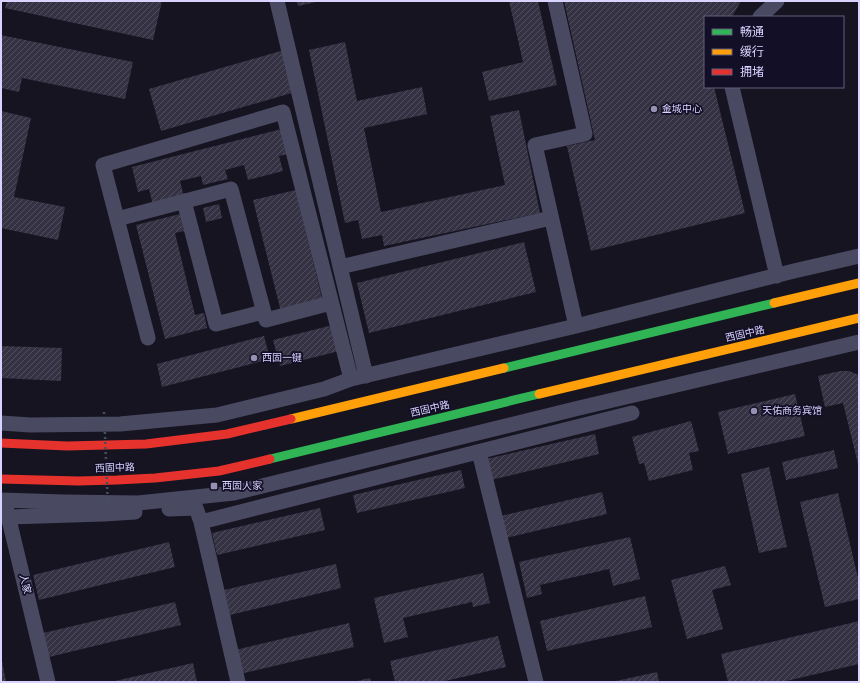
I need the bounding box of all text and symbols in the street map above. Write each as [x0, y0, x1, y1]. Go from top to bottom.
legend [704, 16, 844, 88]
text: 畅通 [740, 25, 764, 40]
text: 缓行 [740, 45, 764, 60]
text: 拥堵 [740, 65, 764, 80]
place label: 金城中心 [662, 103, 702, 115]
marker: 金城中心 [649, 104, 659, 114]
street label: 西固中路 [724, 324, 766, 344]
place label: 西固一键 [262, 352, 302, 364]
marker: 西固一键 [249, 353, 259, 363]
street label: 西固中路 [409, 399, 451, 419]
place label: 天佑商务宾馆 [762, 405, 822, 417]
marker: 天佑商务宾馆 [749, 406, 759, 416]
street label: 西固中路 [95, 461, 135, 475]
place label: 西固人家 [222, 480, 263, 492]
marker: 西固人家 [209, 481, 219, 491]
street label: 人家 [17, 573, 33, 596]

